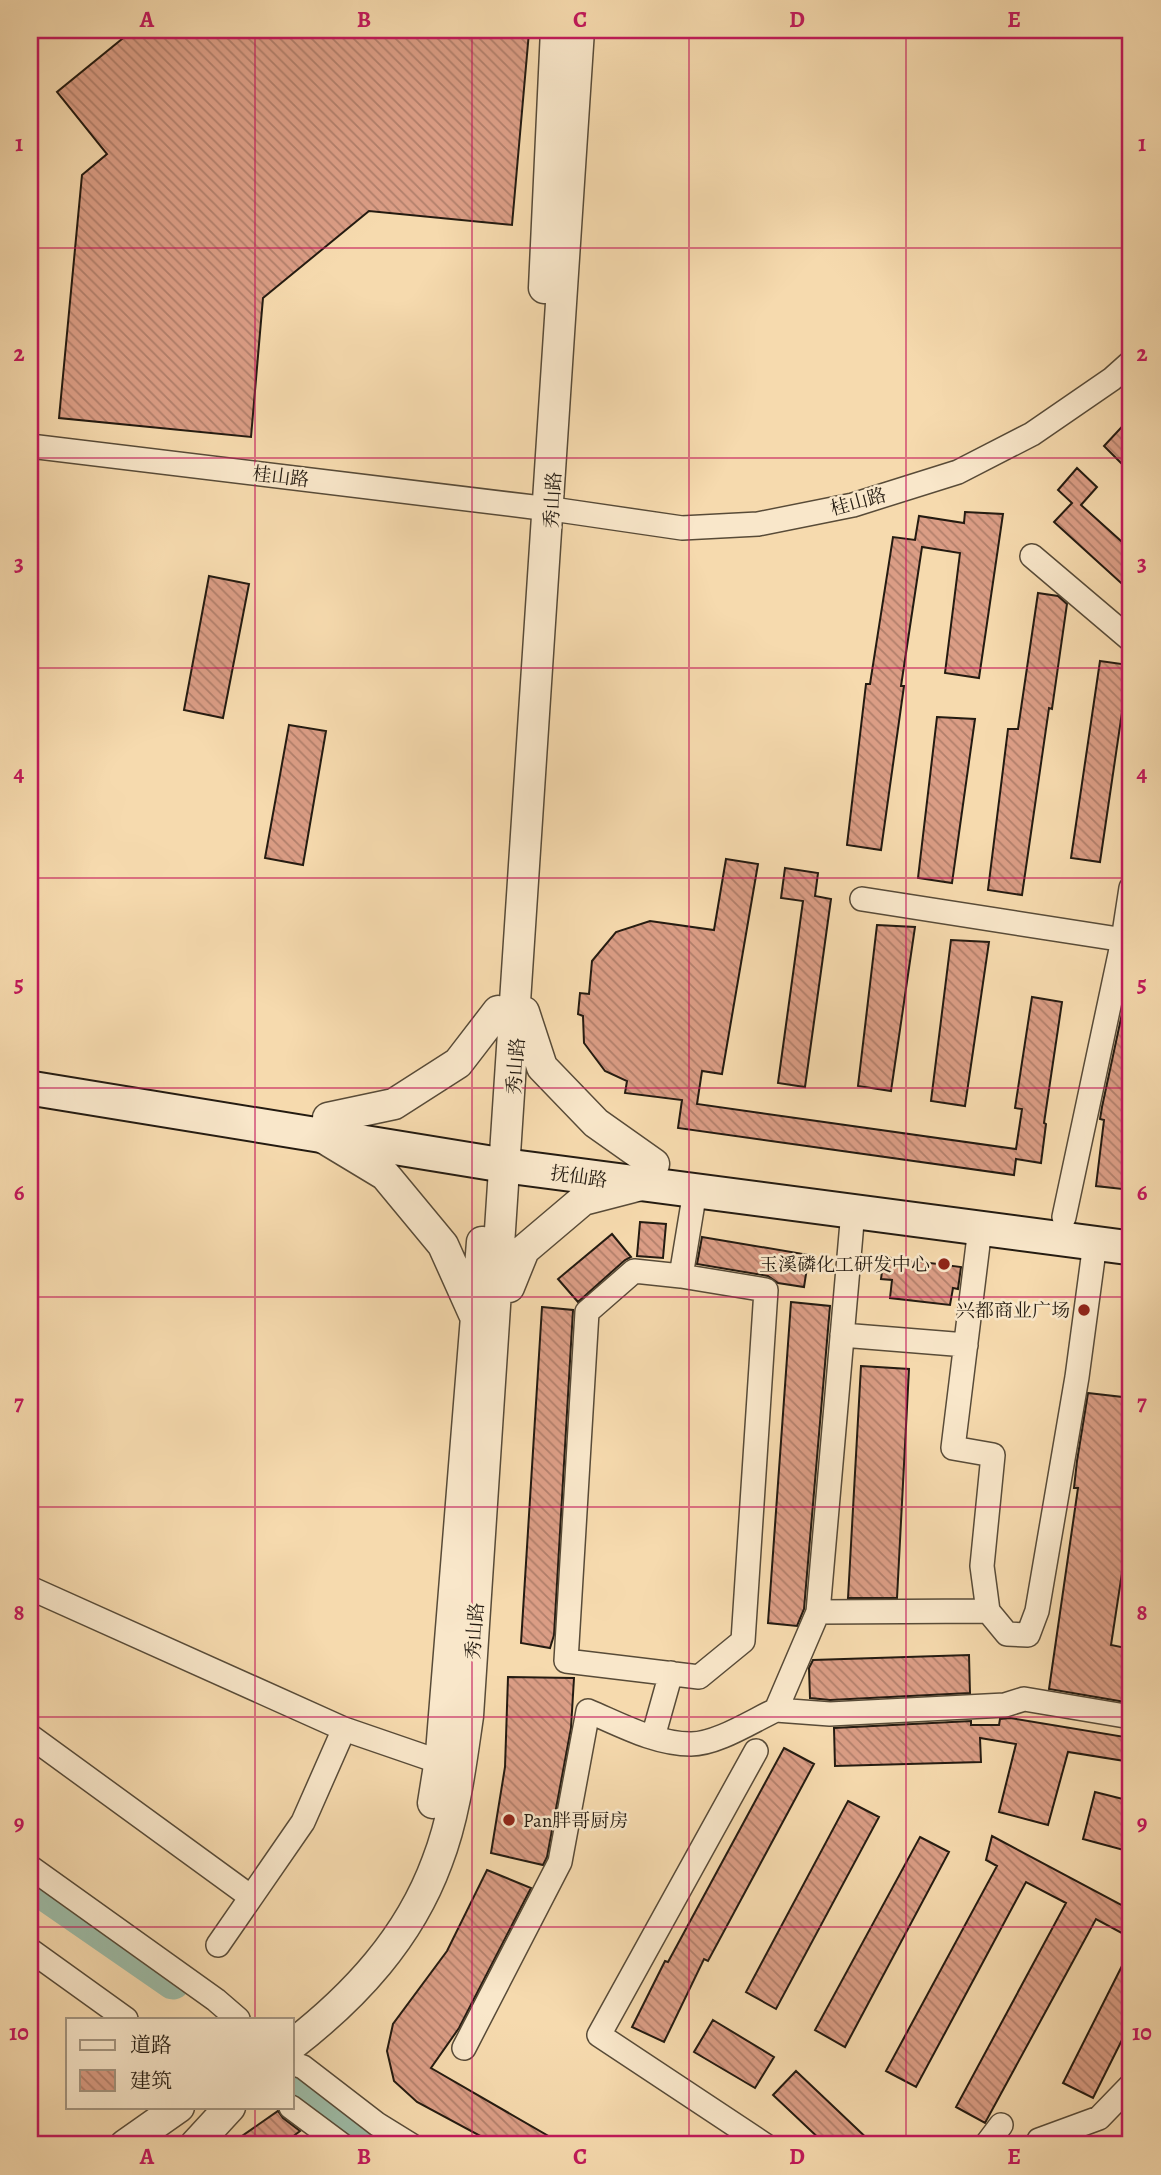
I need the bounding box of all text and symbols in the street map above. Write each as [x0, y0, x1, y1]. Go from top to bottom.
text: A [139, 4, 155, 35]
text: B [357, 4, 371, 35]
text: C [573, 4, 587, 35]
text: D [789, 4, 805, 35]
text: E [1007, 4, 1021, 35]
text: 1 [15, 128, 23, 159]
text: 1 [1138, 128, 1146, 159]
text: 2 [13, 338, 25, 369]
text: 2 [1136, 338, 1148, 369]
street label: 桂山路 [251, 461, 311, 493]
street label: 秀山路 [539, 471, 567, 529]
street label: 桂山路 [827, 482, 889, 522]
text: 3 [14, 548, 24, 579]
text: 3 [1137, 548, 1147, 579]
text: 4 [14, 758, 25, 789]
text: 4 [1137, 758, 1148, 789]
text: 5 [14, 968, 24, 999]
text: 5 [1137, 968, 1147, 999]
street label: 秀山路 [501, 1037, 531, 1095]
street label: 抚仙路 [549, 1160, 609, 1194]
text: 6 [14, 1177, 25, 1208]
text: 6 [1137, 1177, 1148, 1208]
place label: 玉溪磷化工研发中心 [759, 1252, 930, 1278]
marker: 玉溪磷化工研发中心 [936, 1256, 952, 1272]
place label: 兴都商业广场 [956, 1298, 1070, 1324]
marker: 兴都商业广场 [1076, 1302, 1092, 1318]
text: 7 [14, 1387, 24, 1418]
text: 7 [1137, 1387, 1147, 1418]
text: 8 [13, 1597, 25, 1628]
text: 8 [1136, 1597, 1148, 1628]
street label: 秀山路 [460, 1602, 490, 1660]
text: 9 [14, 1807, 24, 1838]
text: 9 [1137, 1807, 1147, 1838]
place label: Pan胖哥厨房 [523, 1808, 628, 1834]
marker: Pan胖哥厨房 [501, 1812, 517, 1828]
text: 10 [9, 2017, 29, 2048]
text: 10 [1132, 2017, 1152, 2048]
legend [66, 2018, 294, 2108]
text: 道路 [130, 2031, 172, 2059]
text: 建筑 [130, 2067, 172, 2095]
text: A [139, 2141, 155, 2172]
text: B [357, 2141, 371, 2172]
text: C [573, 2141, 587, 2172]
text: D [789, 2141, 805, 2172]
text: E [1007, 2141, 1021, 2172]

